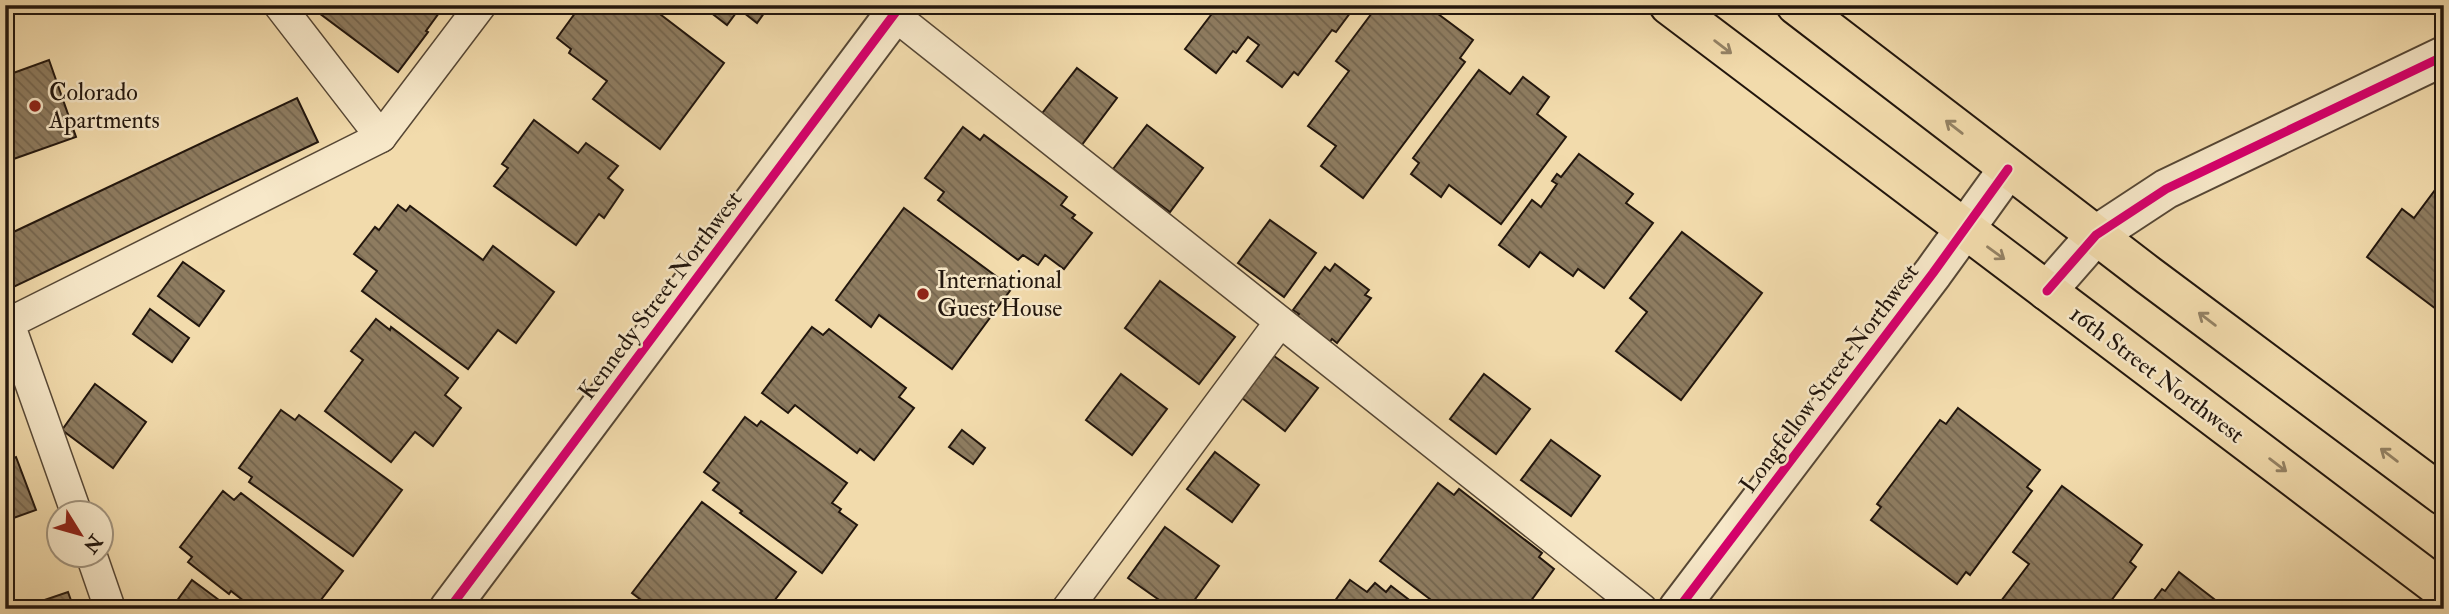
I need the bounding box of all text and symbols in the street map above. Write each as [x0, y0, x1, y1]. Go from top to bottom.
one-way arrow [1714, 39, 1732, 54]
place label: Colorado Apartments [48, 77, 160, 136]
marker: Colorado Apartments [27, 98, 43, 114]
one-way arrow [1946, 120, 1964, 135]
street label: Kennedy Street Northwest [572, 184, 749, 406]
one-way arrow [1986, 246, 2005, 261]
street label: Longfellow Street Northwest [1733, 257, 1926, 499]
place label: International Guest House [937, 265, 1062, 324]
marker: International Guest House [915, 286, 931, 302]
street label: 16th Street Northwest [2063, 299, 2250, 450]
one-way arrow [2198, 312, 2217, 326]
one-way arrow [2380, 448, 2399, 463]
one-way arrow [2268, 457, 2287, 472]
north arrow [46, 498, 116, 568]
text: N [77, 529, 108, 558]

